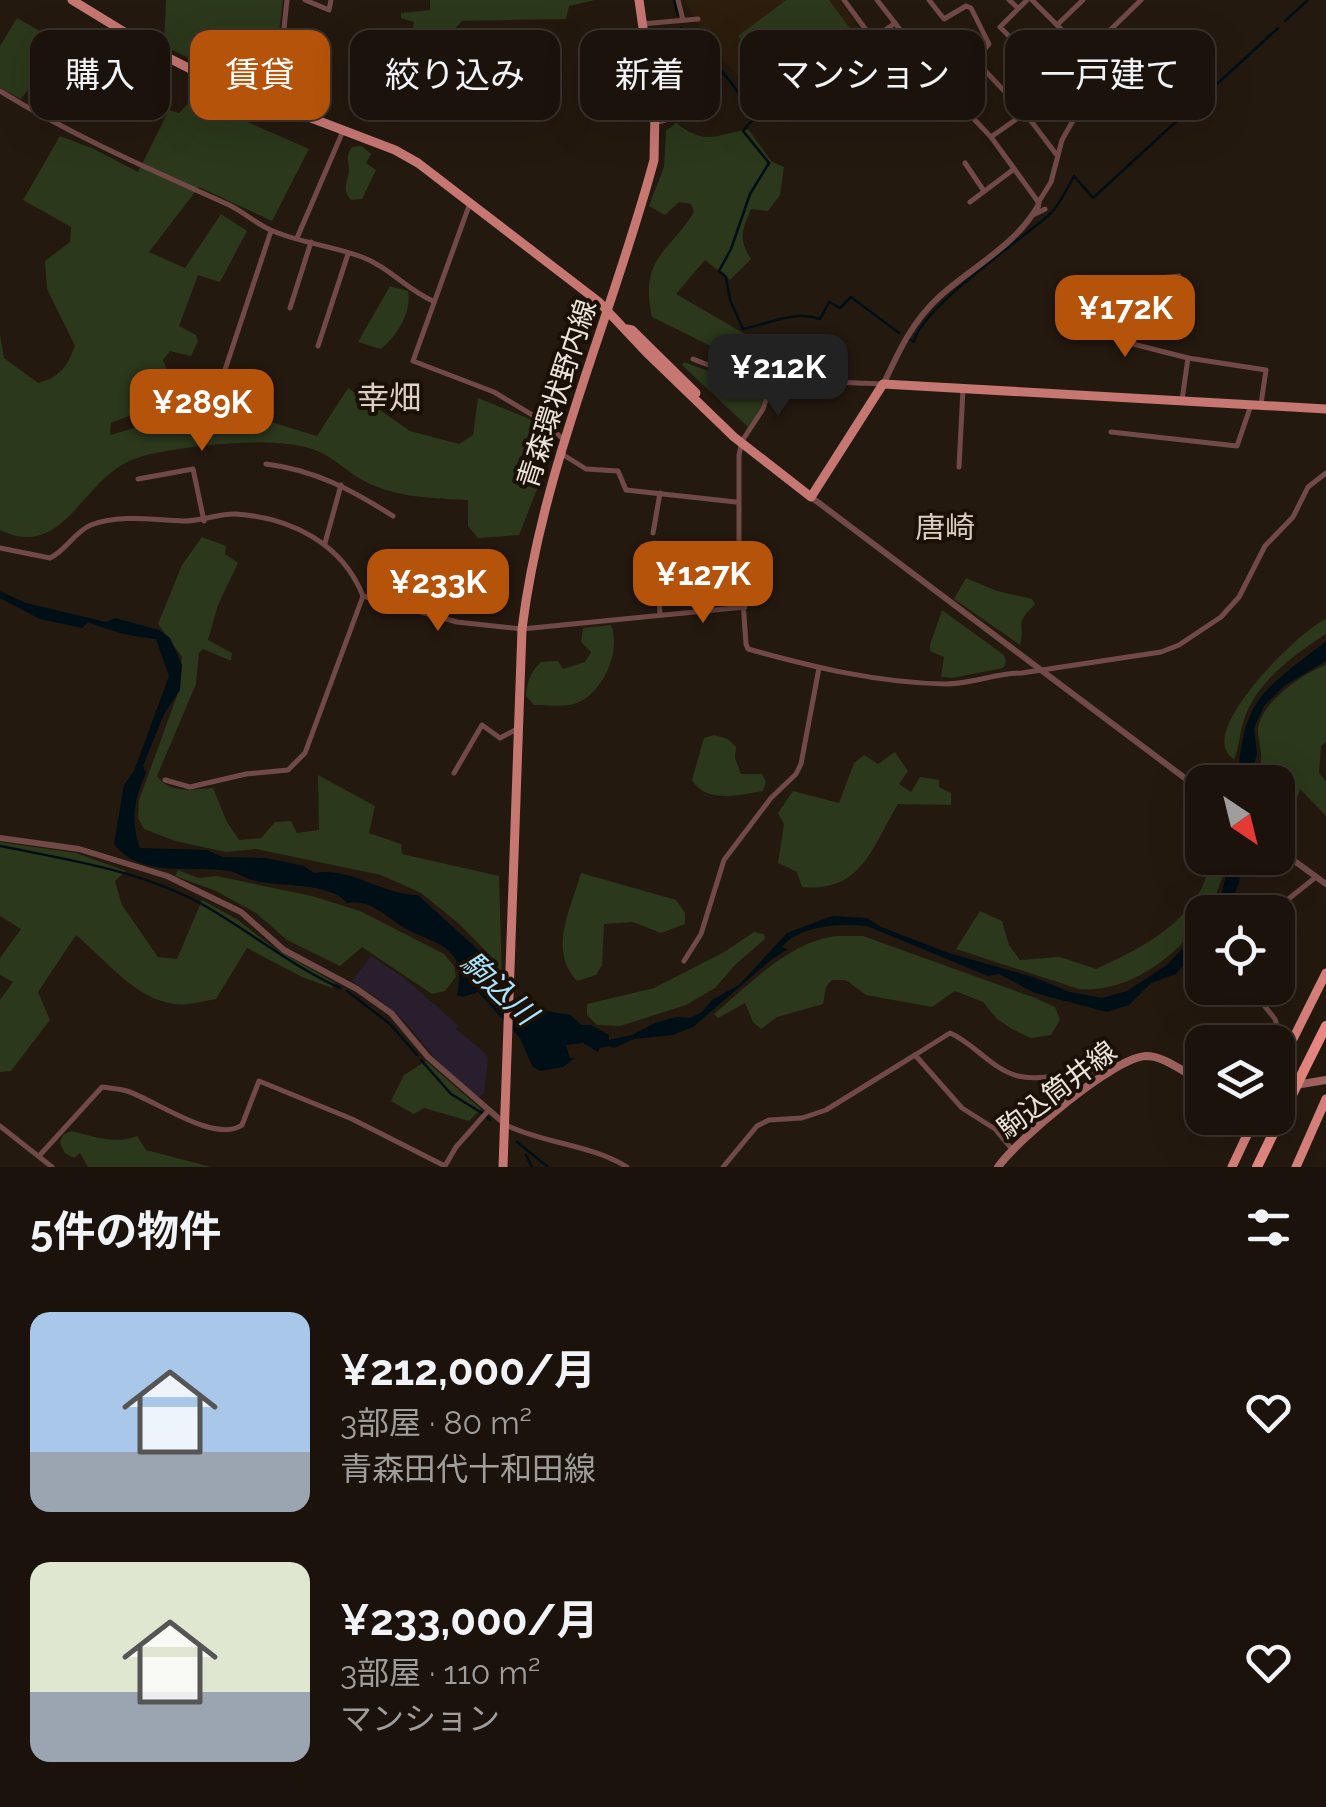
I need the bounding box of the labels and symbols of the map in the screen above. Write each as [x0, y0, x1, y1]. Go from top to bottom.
pin: ¥172K [1055, 275, 1195, 360]
street label: 青森環状野内線 [511, 296, 603, 492]
pin: ¥212K [708, 334, 848, 419]
pin: ¥289K [132, 369, 272, 454]
district label: 幸畑 [357, 379, 421, 416]
district label: 唐崎 [915, 510, 975, 545]
pin: ¥127K [633, 541, 773, 626]
pin: ¥233K [368, 549, 508, 634]
north arrow [1185, 765, 1295, 875]
water label: 駒込川 [454, 945, 546, 1034]
street label: 駒込筒井線 [991, 1035, 1123, 1145]

